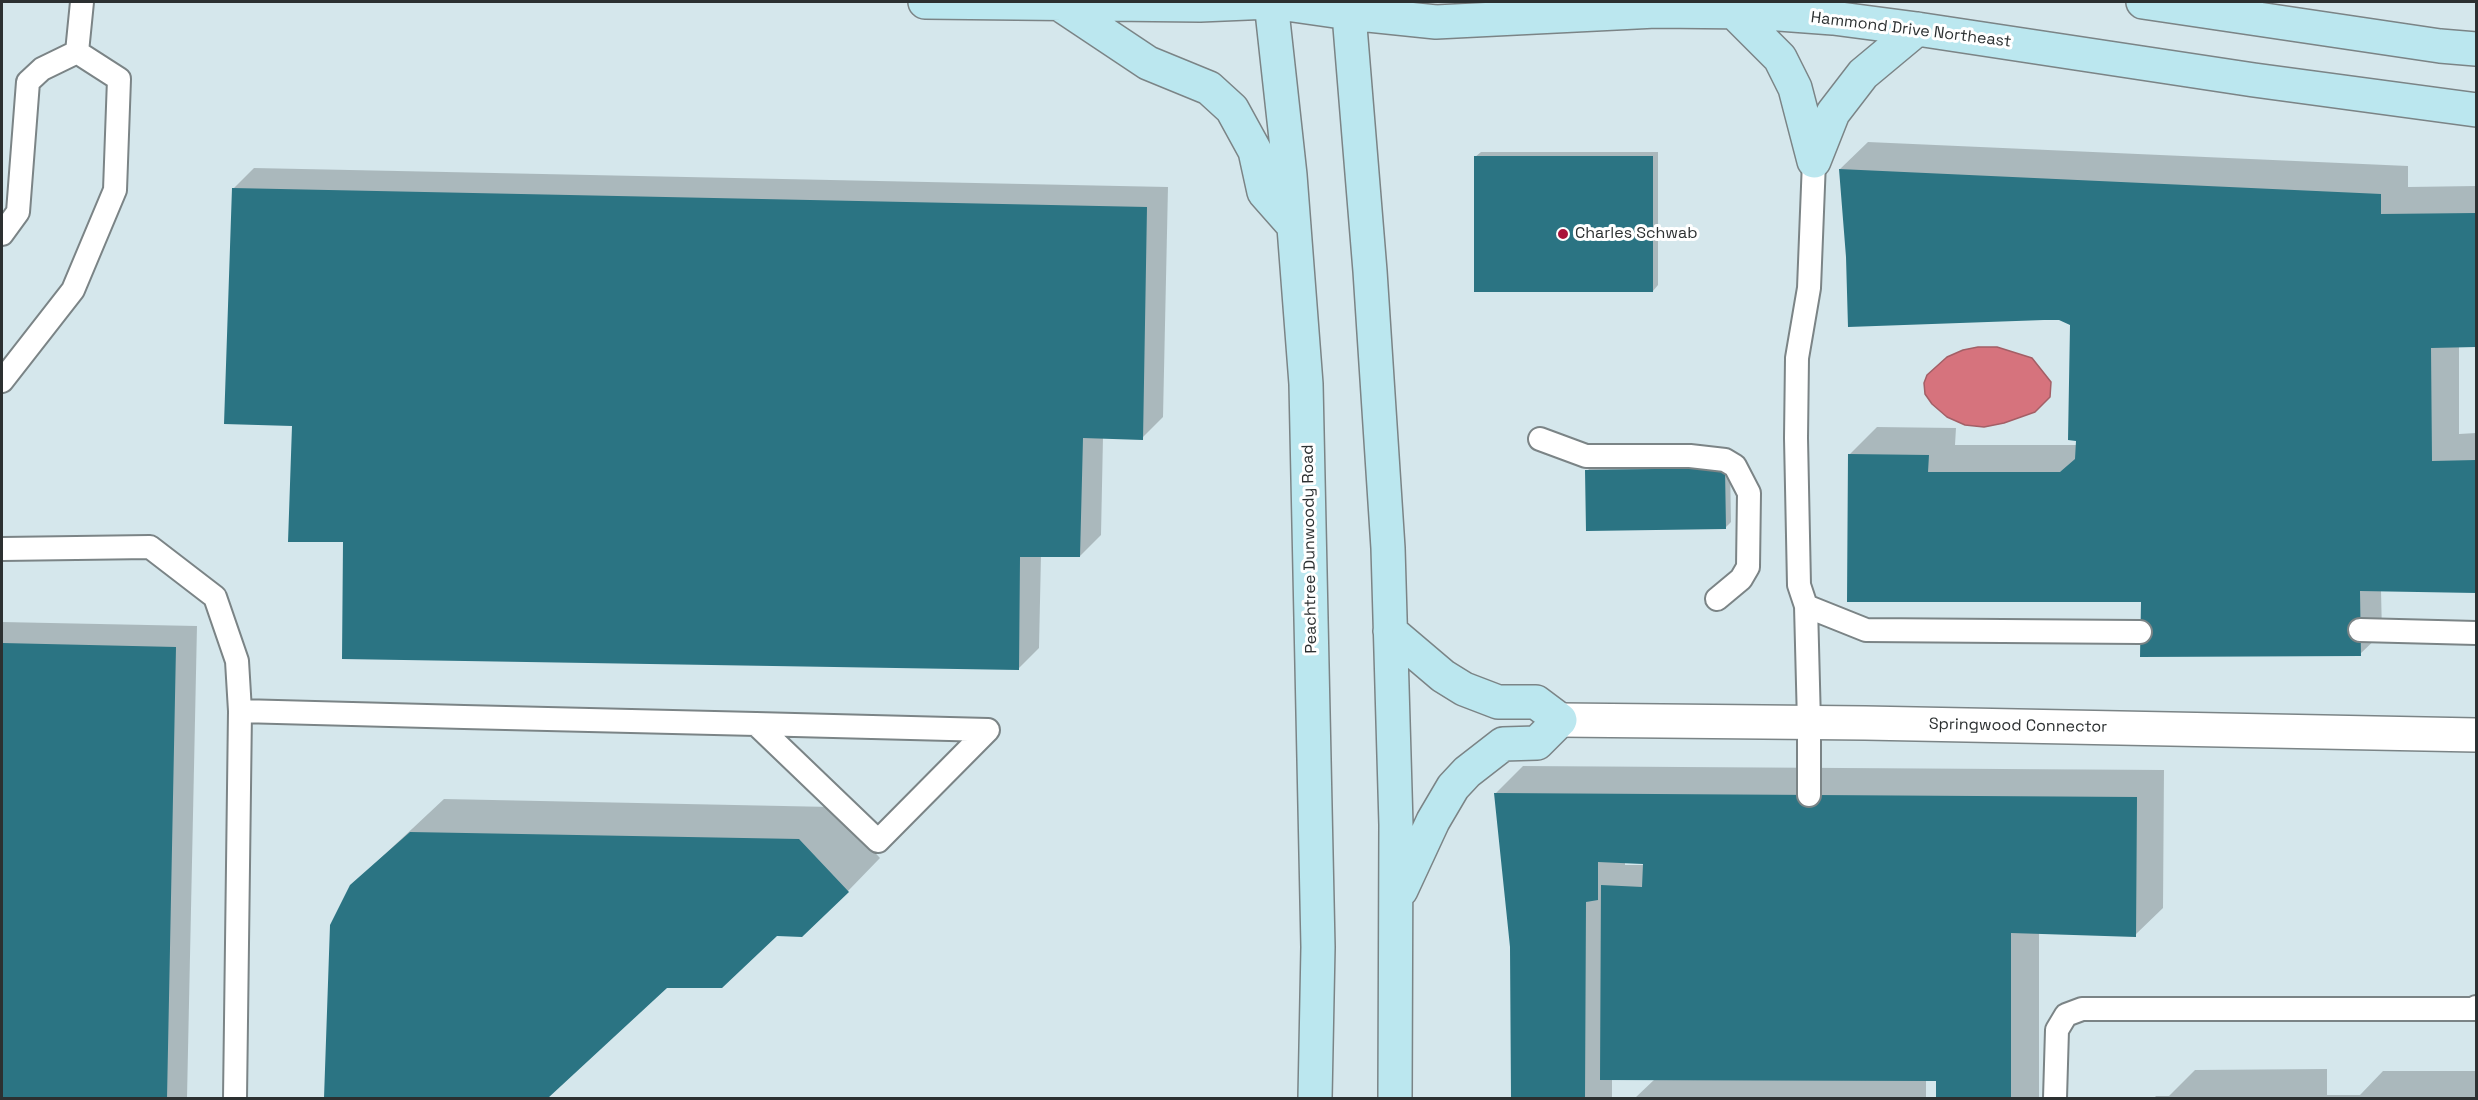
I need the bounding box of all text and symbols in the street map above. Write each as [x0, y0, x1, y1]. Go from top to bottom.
street label: Hammond Drive Northeast [1810, 8, 2012, 52]
place label: Charles Schwab [1575, 224, 1698, 244]
marker: Charles Schwab [1556, 227, 1570, 241]
street label: Peachtree Dunwoody Road [1299, 444, 1321, 654]
street label: Springwood Connector [1929, 715, 2107, 737]

